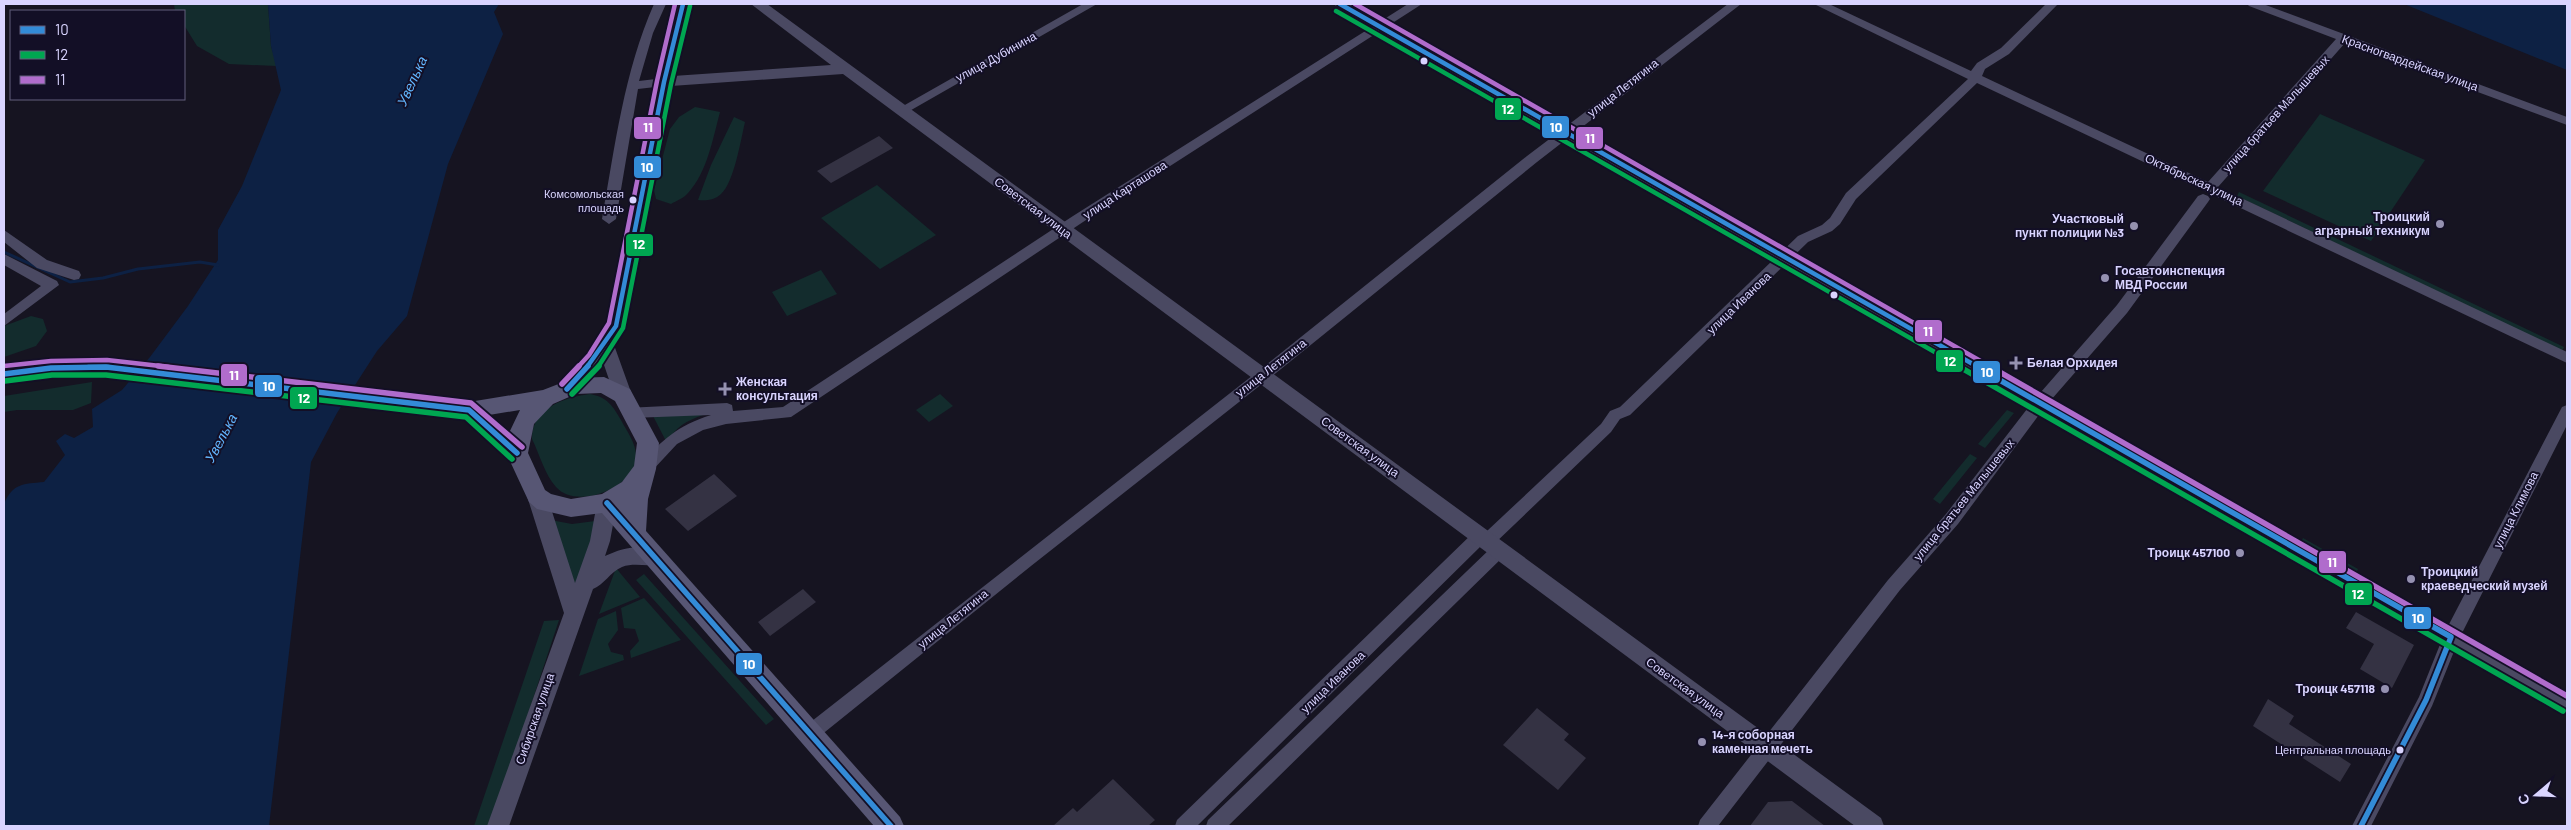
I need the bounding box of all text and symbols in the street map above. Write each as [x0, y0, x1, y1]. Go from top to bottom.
legend [10, 10, 185, 100]
text: 10 [55, 20, 69, 38]
street label: улица Дубинина [953, 28, 1039, 85]
street label: Красногвардейская улица [2340, 31, 2481, 94]
text: 12 [55, 45, 68, 63]
street label: улица братьев Малышевых [2219, 52, 2332, 175]
water label: Увелька [392, 53, 430, 109]
street label: улица Летягина [1584, 55, 1661, 120]
unlabelled marker [1419, 56, 1429, 66]
text: 11 [55, 70, 66, 88]
line badge: 12 [1494, 97, 1522, 121]
text: 12 [1502, 100, 1515, 117]
line badge: 10 [1541, 115, 1570, 139]
line badge: 11 [633, 116, 662, 140]
text: 11 [643, 118, 653, 135]
text: 10 [1550, 118, 1562, 135]
line badge: 11 [1575, 126, 1604, 150]
text: 11 [1585, 129, 1595, 146]
street label: Октябрьская улица [2143, 150, 2246, 209]
line badge: 10 [633, 155, 662, 179]
street label: улица Карташова [1080, 157, 1170, 222]
text: 10 [641, 158, 653, 175]
street label: Советская улица [992, 174, 1075, 242]
place label: Комсомольская площадь [544, 187, 624, 214]
marker: Комсомольская площадь [628, 195, 638, 205]
place label: Троицкий аграрный техникум [2315, 209, 2430, 238]
place label: Участковый пункт полиции №3 [2015, 211, 2124, 240]
marker: Троицкий аграрный техникум [2434, 218, 2446, 230]
marker: Участковый пункт полиции №3 [2128, 220, 2140, 232]
line badge: 12 [625, 233, 654, 257]
text: 12 [633, 235, 646, 252]
place label: Госавтоинспекция МВД России [2115, 263, 2225, 292]
street label: улица Иванова [1704, 268, 1774, 337]
marker: Госавтоинспекция МВД России [2099, 272, 2111, 284]
unlabelled marker [1829, 290, 1839, 300]
line badge: 11 [1914, 319, 1943, 343]
text: 11 [1923, 322, 1933, 339]
street label: улица Летягина [1232, 335, 1309, 400]
line badge: 12 [1935, 349, 1964, 373]
text: 12 [1944, 352, 1957, 369]
place label: Белая Орхидея [2027, 355, 2118, 370]
marker: Белая Орхидея [2009, 356, 2023, 370]
line badge: 10 [1972, 360, 2001, 384]
line badge: 11 [220, 363, 248, 387]
text: 10 [1981, 363, 1993, 380]
text: 11 [229, 366, 239, 383]
line badge: 10 [254, 374, 283, 398]
place label: Женская консультация [735, 374, 818, 403]
text: 10 [263, 377, 275, 394]
marker: Женская консультация [718, 382, 732, 396]
line badge: 12 [289, 386, 318, 410]
text: 12 [298, 389, 311, 406]
water label: Увелька [200, 410, 241, 466]
street label: Советская улица [1318, 413, 1403, 480]
street label: улица братьев Малышевых [1910, 436, 2017, 564]
street label: улица Климова [2490, 469, 2541, 551]
place label: Троицк 457100 [2148, 545, 2230, 560]
marker: Троицк 457100 [2234, 547, 2246, 559]
line badge: 11 [2318, 550, 2347, 574]
text: 11 [2327, 553, 2337, 570]
place label: Троицкий краеведческий музей [2421, 564, 2548, 593]
marker: Троицкий краеведческий музей [2405, 573, 2417, 585]
line badge: 12 [2344, 582, 2373, 606]
text: 12 [2352, 585, 2365, 602]
street label: улица Летягина [915, 586, 991, 651]
line badge: 10 [2403, 606, 2432, 630]
text: 10 [2412, 609, 2424, 626]
street label: улица Иванова [1298, 647, 1368, 716]
line badge: 10 [735, 652, 763, 676]
street label: Советская улица [1643, 654, 1728, 721]
text: 10 [743, 655, 755, 672]
street label: Сибирская улица [512, 671, 557, 767]
place label: Троицк 457118 [2295, 681, 2376, 696]
marker: Троицк 457118 [2379, 683, 2391, 695]
place label: 14-я соборная каменная мечеть [1712, 727, 1813, 755]
marker: 14-я соборная каменная мечеть [1696, 736, 1708, 748]
place label: Центральная площадь [2275, 743, 2391, 756]
marker: Центральная площадь [2395, 745, 2405, 755]
north arrow [2511, 770, 2561, 820]
text: С [2514, 792, 2533, 807]

